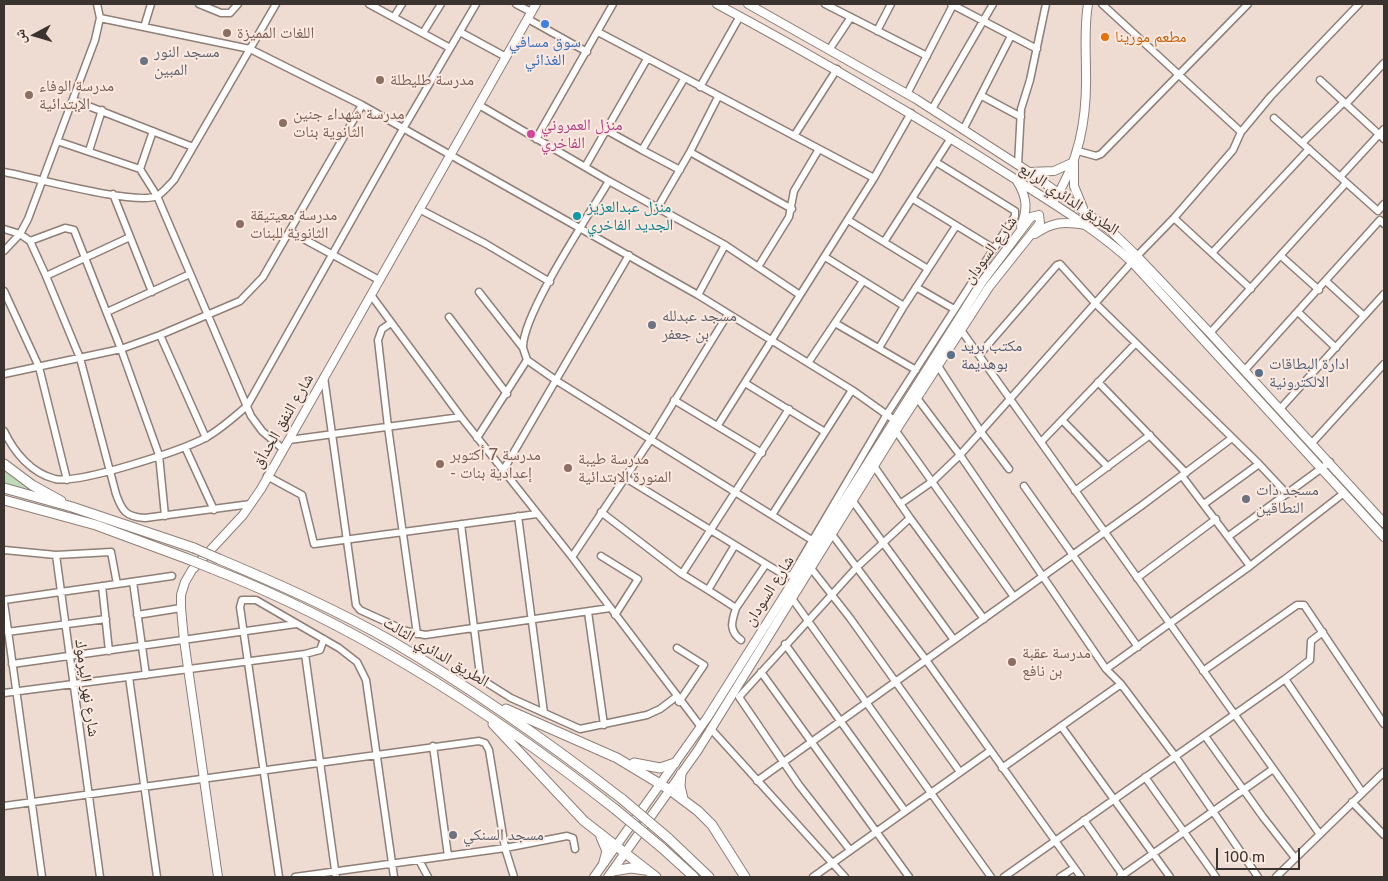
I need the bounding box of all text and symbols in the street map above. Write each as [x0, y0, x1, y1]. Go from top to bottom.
north arrow [10, 10, 60, 60]
marker: سوق مسافي الغذائي [539, 18, 551, 30]
place label: اللغات المميزة [237, 23, 314, 43]
marker: اللغات المميزة [221, 27, 233, 39]
place label: مطعم مورينا [1115, 27, 1186, 47]
text: ش [11, 28, 29, 45]
marker: مطعم مورينا [1099, 31, 1111, 43]
place label: سوق مسافي الغذائي [509, 32, 581, 70]
place label: مسجد النور المبين [154, 42, 220, 80]
marker: مسجد النور المبين [138, 55, 150, 67]
place label: مدرسة طليطلة [390, 70, 474, 90]
marker: مدرسة طليطلة [374, 74, 386, 86]
place label: مدرسة الوفاء الإبتدائية [39, 76, 114, 114]
marker: مدرسة الوفاء الإبتدائية [23, 89, 35, 101]
place label: مدرسة شهداء جنين الثانوية بنات [293, 104, 405, 142]
place label: منزل العمروني الفاخري [541, 115, 623, 153]
marker: مدرسة شهداء جنين الثانوية بنات [277, 117, 289, 129]
marker: منزل العمروني الفاخري [525, 128, 537, 140]
street label: الطريق الدائري الرابع [1016, 159, 1122, 239]
place label: منزل عبدالعزيز الجديد الفاخري [587, 197, 673, 235]
place label: مدرسة معيتيقة الثانوية للبنات [250, 205, 337, 243]
marker: منزل عبدالعزيز الجديد الفاخري [571, 210, 583, 222]
street label: شارع السودان [959, 212, 1021, 288]
marker: مدرسة معيتيقة الثانوية للبنات [234, 218, 246, 230]
place label: مسجد عبدلله بن جعفر [662, 306, 737, 344]
marker: مسجد عبدلله بن جعفر [646, 319, 658, 331]
place label: مكتب بريد بوهديمة [961, 336, 1022, 374]
marker: مكتب بريد بوهديمة [945, 349, 957, 361]
place label: ادارة البطاقات الالكترونية [1269, 354, 1349, 392]
marker: ادارة البطاقات الالكترونية [1253, 367, 1265, 379]
street label: شارع النفق الحدأق [248, 370, 318, 472]
place label: مدرسة 7 أكتوبر - إعدادية بنات [450, 445, 541, 483]
place label: مدرسة طيبة المنورة الابتدائية [578, 449, 672, 487]
marker: مدرسة 7 أكتوبر - إعدادية بنات [434, 458, 446, 470]
marker: مدرسة طيبة المنورة الابتدائية [562, 462, 574, 474]
place label: مسجد دات النطاقين [1256, 480, 1319, 518]
marker: مسجد دات النطاقين [1240, 493, 1252, 505]
street label: شارع السودان [740, 552, 798, 630]
street label: الطريق الدائري الثالث [380, 613, 492, 691]
street label: شارع نهر اليرموك [71, 638, 103, 738]
place label: مدرسة عقبة بن نافع [1022, 643, 1091, 681]
marker: مدرسة عقبة بن نافع [1006, 656, 1018, 668]
place label: مسجد السنكي [463, 825, 544, 845]
marker: مسجد السنكي [447, 829, 459, 841]
scale bar [1218, 838, 1302, 870]
text: 100 m [1224, 848, 1265, 865]

